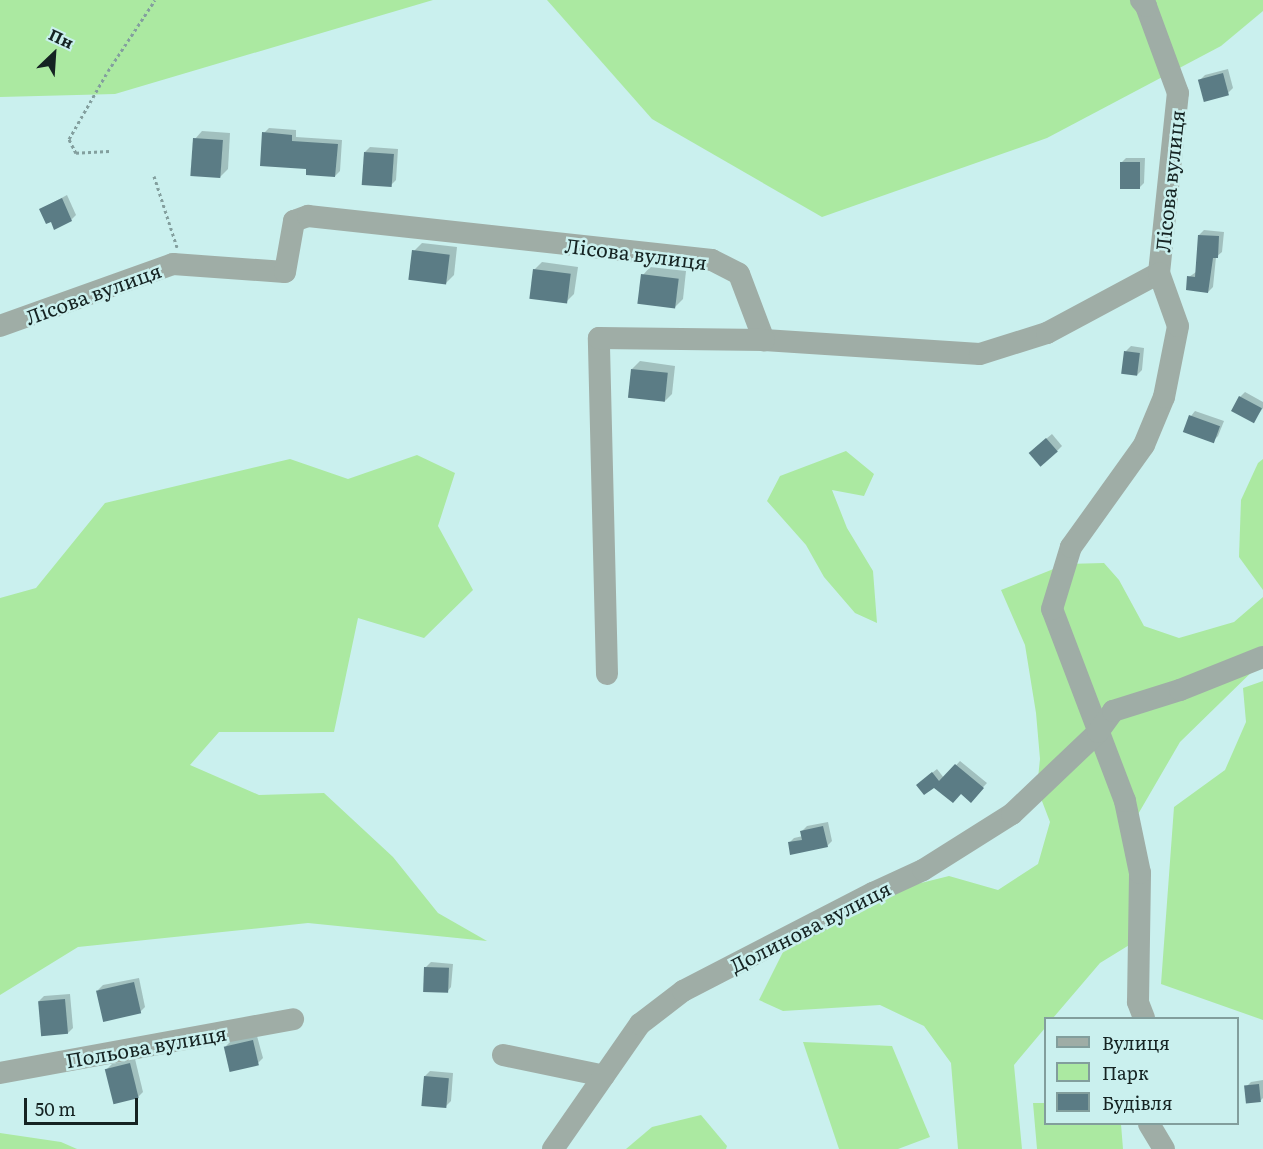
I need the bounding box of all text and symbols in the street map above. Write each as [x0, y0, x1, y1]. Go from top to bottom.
text: Пн [45, 22, 78, 54]
north arrow [24, 24, 84, 84]
street label: Лісова вулиця [1150, 109, 1188, 253]
street label: Лісова вулиця [564, 232, 708, 274]
street label: Лісова вулиця [22, 257, 164, 329]
street label: Долинова вулиця [726, 875, 894, 977]
legend [1044, 1017, 1239, 1125]
street label: Польова вулиця [64, 1020, 228, 1072]
text: Вулиця [1102, 1029, 1170, 1056]
text: Парк [1102, 1059, 1149, 1086]
scale bar [27, 1086, 141, 1124]
text: Будівля [1102, 1089, 1173, 1116]
text: 50 m [35, 1095, 76, 1122]

